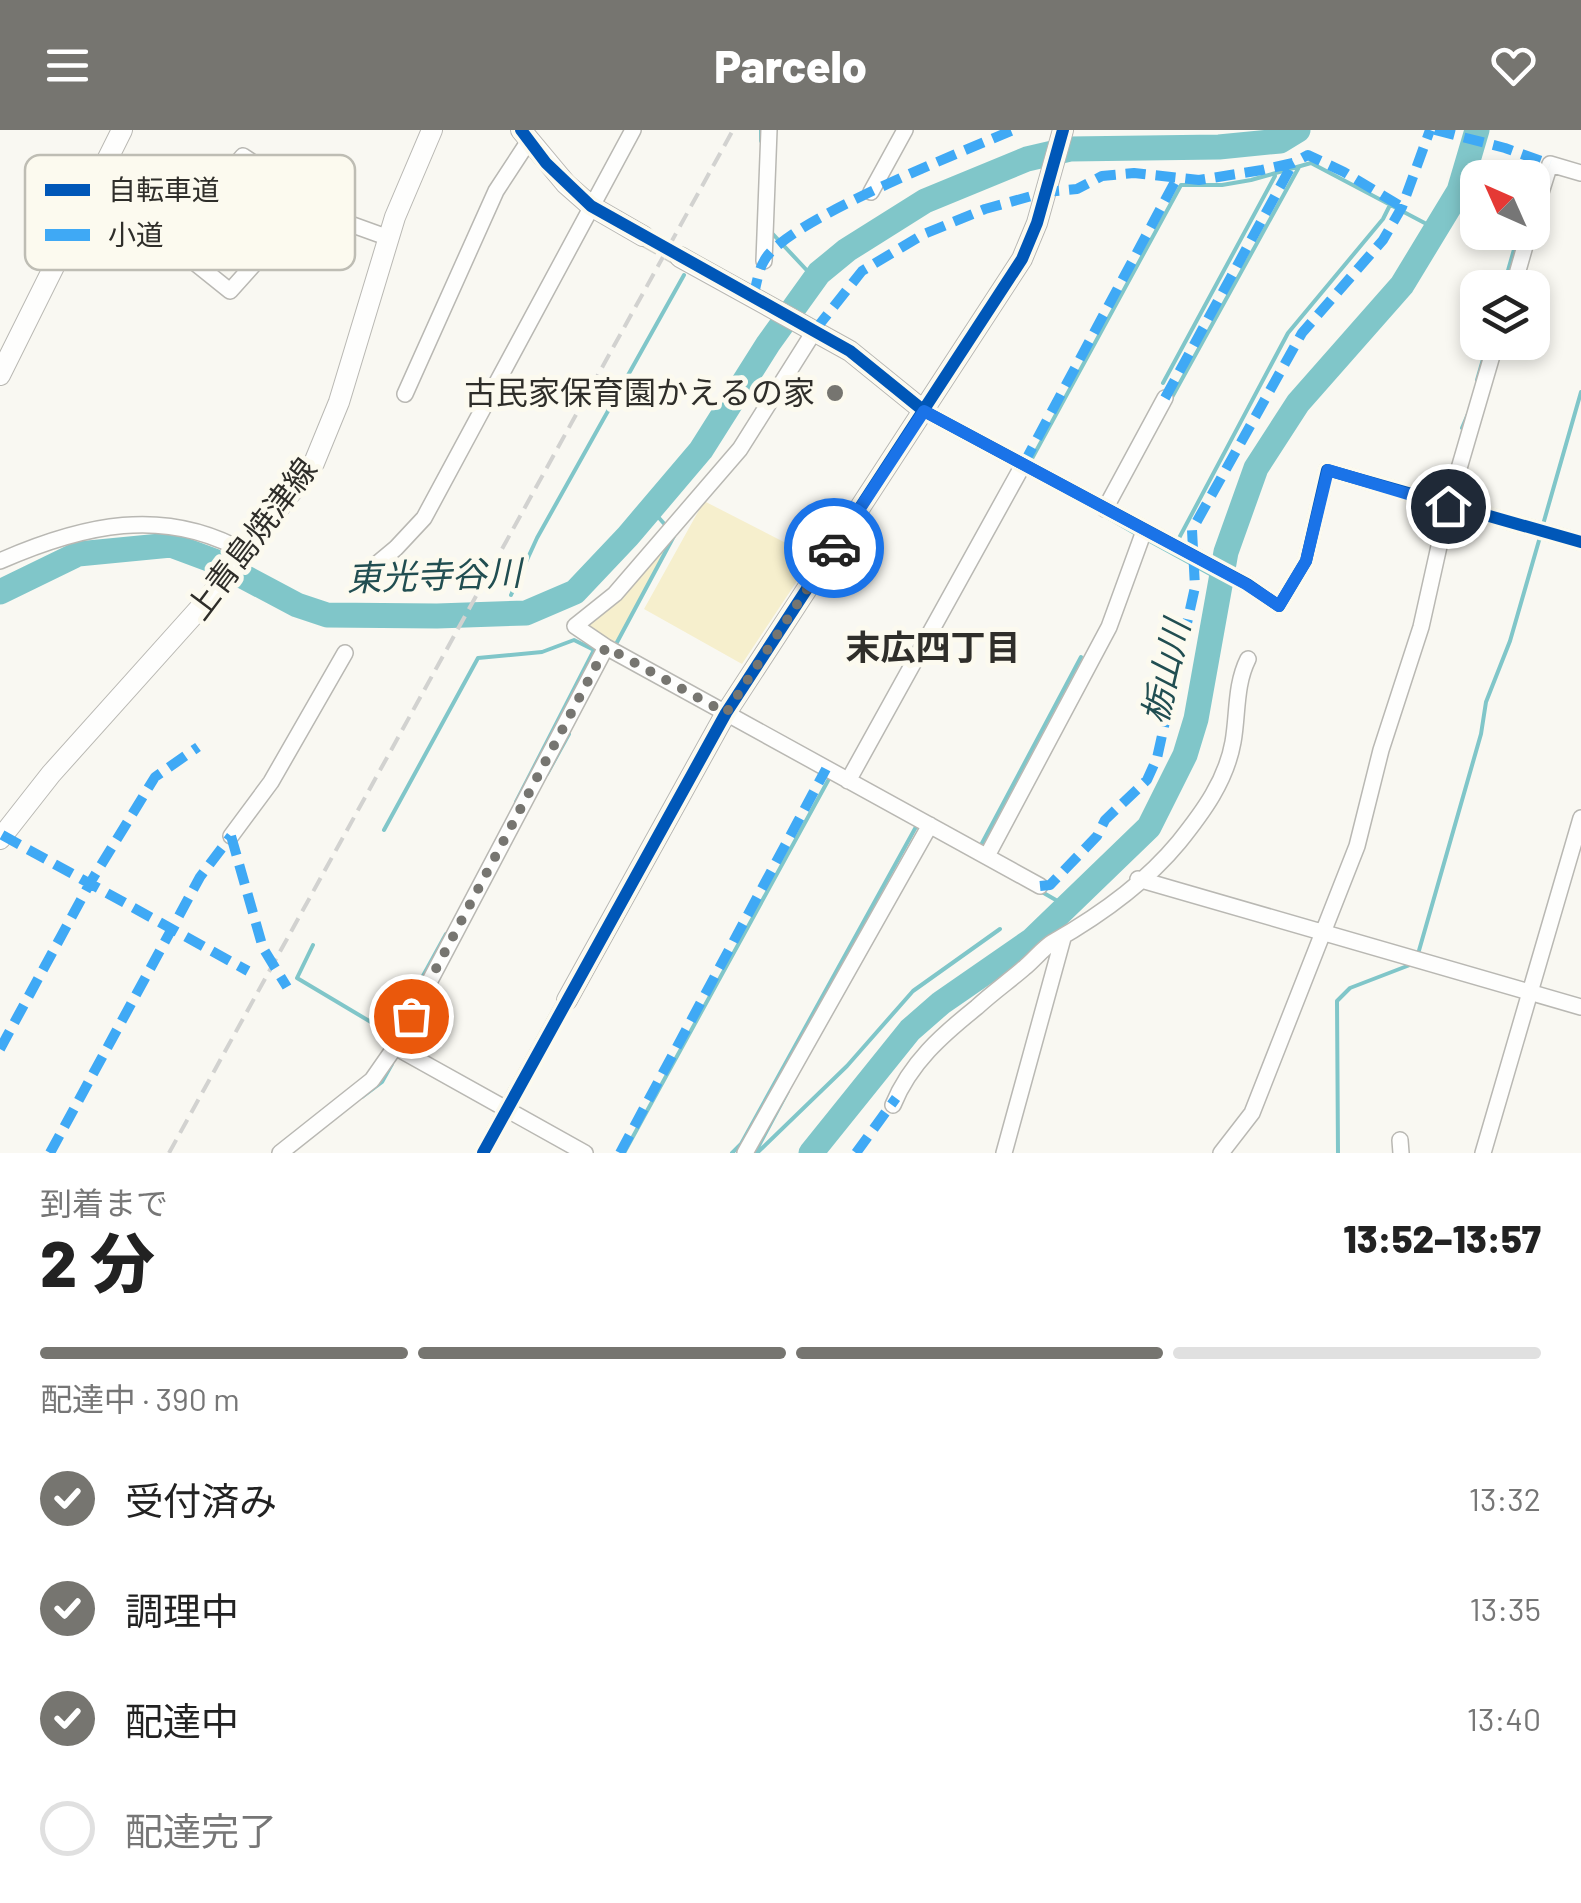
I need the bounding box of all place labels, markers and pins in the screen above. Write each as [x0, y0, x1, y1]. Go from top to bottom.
place label: 古民家保育園かえるの家 [464, 372, 815, 410]
marker: 古民家保育園かえるの家 [824, 382, 846, 404]
pin [1406, 464, 1491, 549]
pin [369, 974, 454, 1059]

